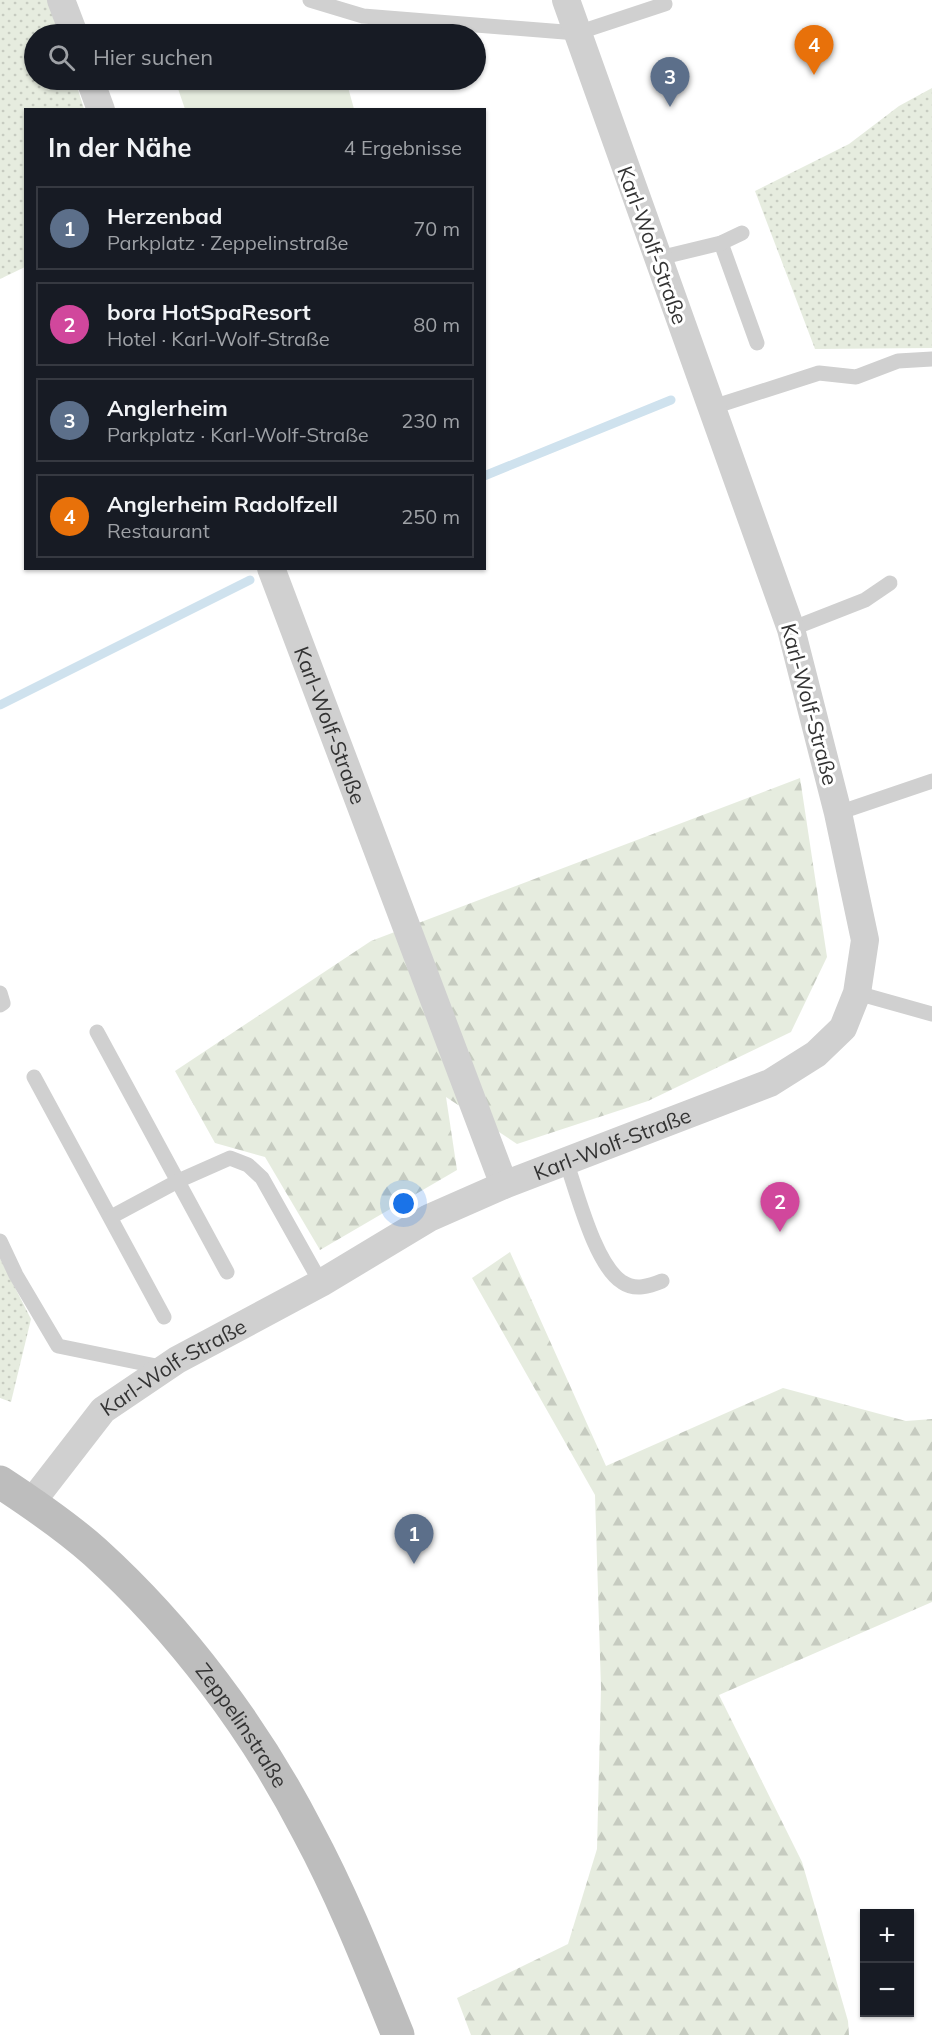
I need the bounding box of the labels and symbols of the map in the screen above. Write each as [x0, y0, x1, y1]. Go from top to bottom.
pin: 4 [794, 26, 834, 75]
pin: 3 [650, 57, 690, 107]
street label: Karl-Wolf-Straße [612, 162, 694, 328]
street label: Karl-Wolf-Straße [776, 620, 844, 788]
street label: Karl-Wolf-Straße [289, 643, 372, 808]
street label: Karl-Wolf-Straße [530, 1102, 695, 1185]
pin: 2 [760, 1182, 800, 1232]
your location [389, 1189, 418, 1218]
street label: Karl-Wolf-Straße [95, 1313, 250, 1421]
pin: 1 [394, 1514, 434, 1564]
street label: Zeppelinstraße [190, 1658, 294, 1792]

